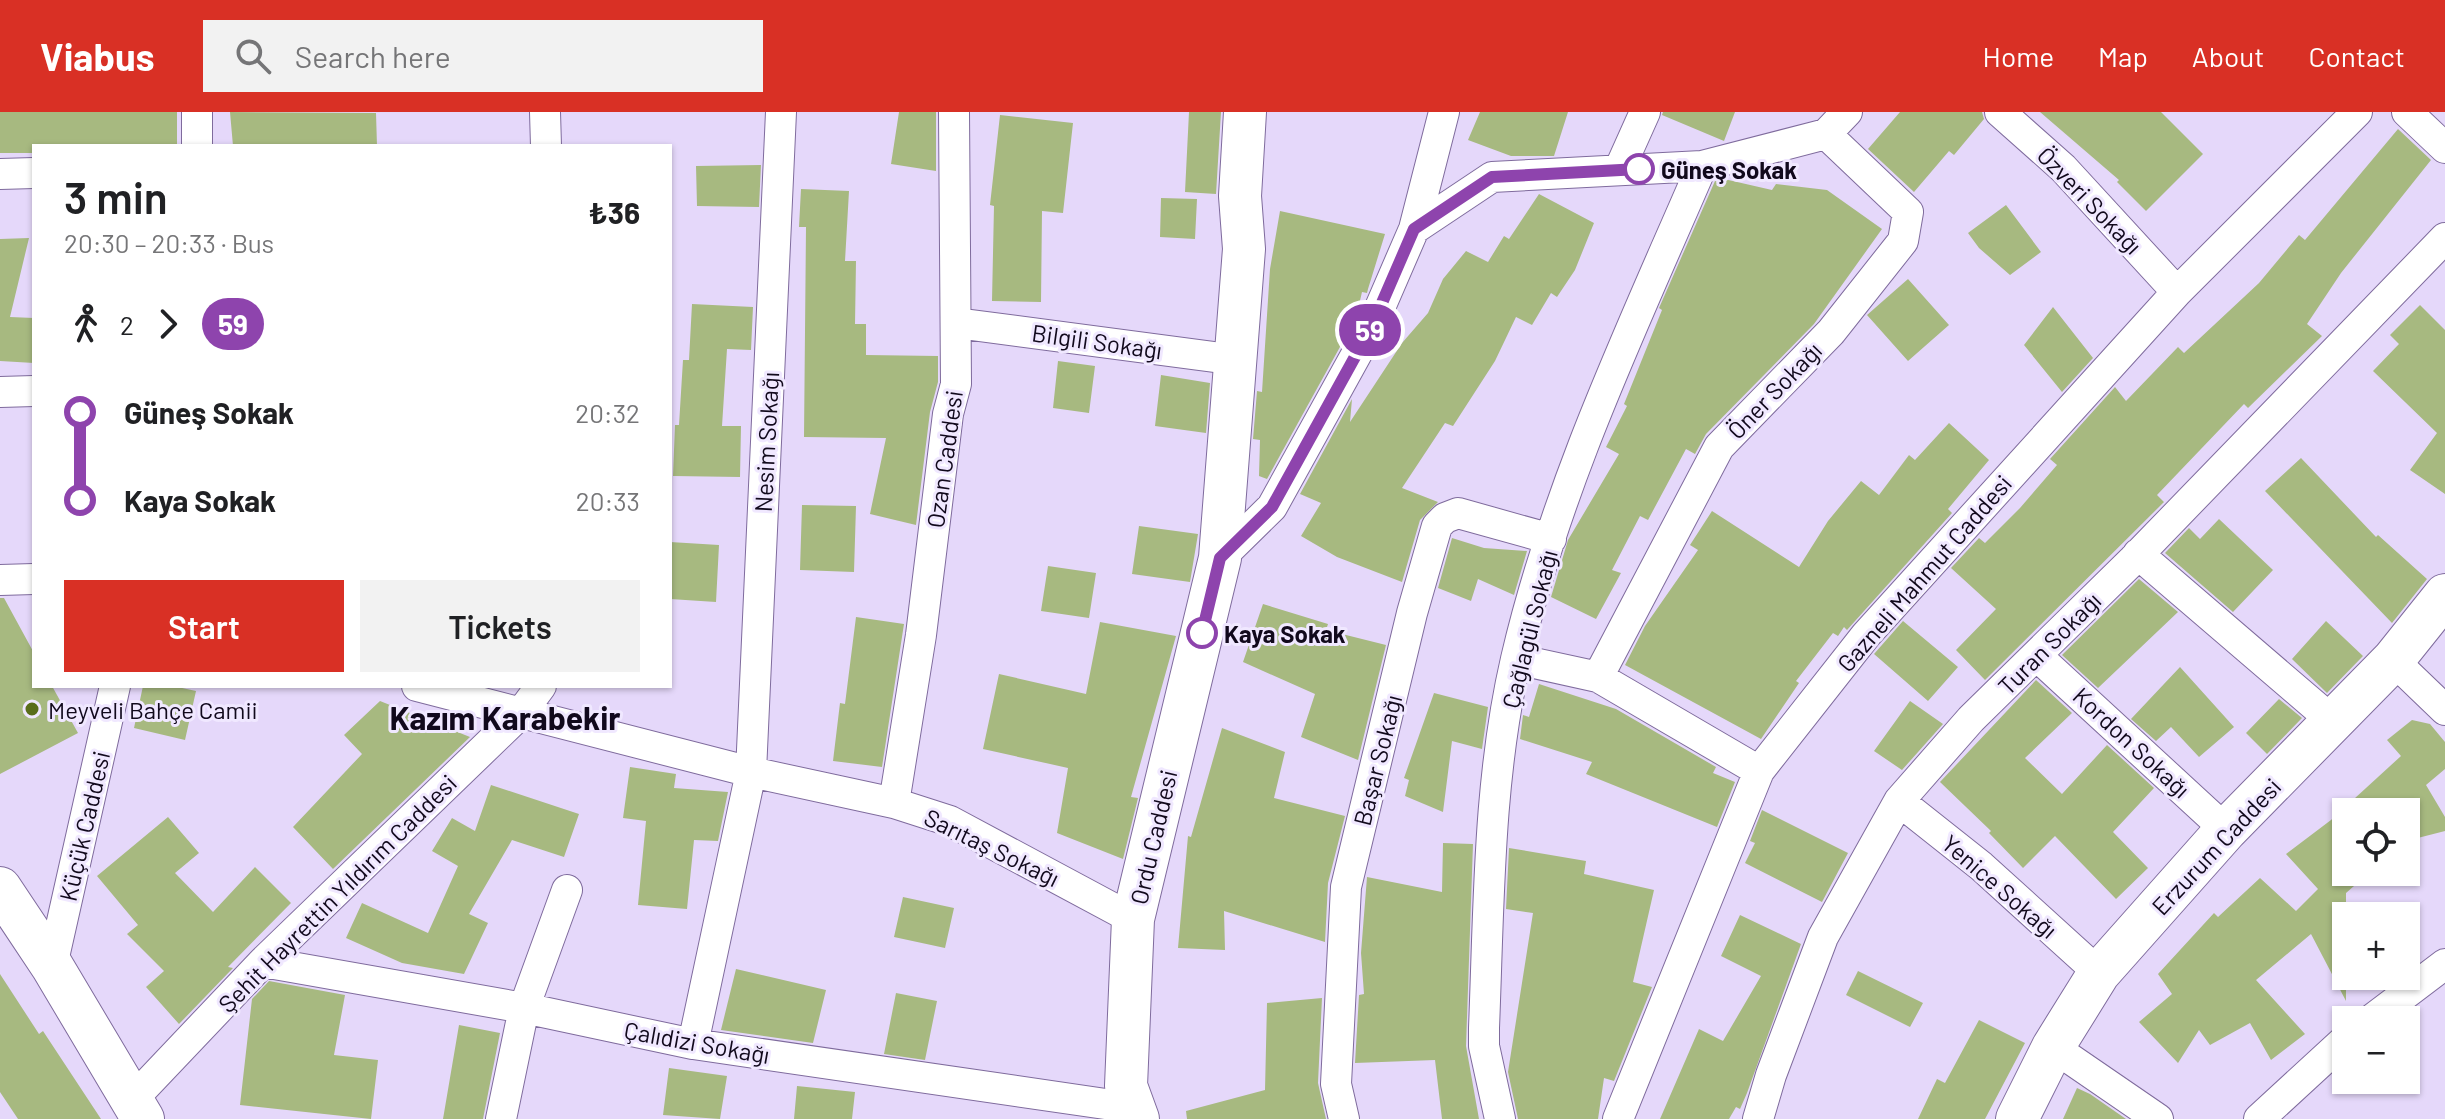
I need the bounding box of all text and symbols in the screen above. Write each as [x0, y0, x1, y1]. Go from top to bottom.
search box [203, 20, 763, 92]
text: Viabus [40, 33, 155, 79]
icon: search [231, 34, 275, 78]
text: Search here [295, 38, 451, 74]
text: Home [1983, 39, 2054, 73]
text: Map [2098, 39, 2148, 73]
text: About [2192, 39, 2264, 73]
text: Contact [2308, 39, 2405, 73]
street label: Özveri Sokağı [2032, 140, 2148, 260]
marker: Güneş Sokak [1624, 154, 1654, 184]
place label: Güneş Sokak [1661, 155, 1797, 184]
text: 3 min [64, 170, 168, 223]
text: ₺36 [588, 194, 640, 230]
text: 20:30 – 20:33 · Bus [64, 227, 274, 258]
icon: walk [64, 302, 108, 346]
icon: forward [146, 302, 190, 346]
line badge: 59 [1334, 304, 1406, 356]
text: 59 [218, 307, 248, 341]
text: 2 [120, 309, 134, 340]
text: 59 [1355, 313, 1385, 347]
street label: Bilgili Sokağı [1030, 318, 1164, 364]
street label: Öner Sokağı [1721, 336, 1827, 444]
street label: Nesim Sokağı [748, 371, 784, 513]
street label: Ozan Caddesi [920, 388, 968, 530]
text: Güneş Sokak [124, 394, 294, 430]
text: 20:32 [575, 397, 640, 428]
street label: Gazneli Mahmut Caddesi [1831, 469, 2017, 677]
text: Kaya Sokak [124, 482, 276, 518]
text: 20:33 [576, 485, 640, 516]
street label: Çağlagül Sokağı [1495, 547, 1563, 711]
button: Start [64, 580, 344, 672]
button: Tickets [360, 580, 640, 672]
street label: Turan Sokağı [1992, 586, 2106, 700]
marker: Kaya Sokak [1187, 618, 1217, 648]
place label: Kaya Sokak [1224, 619, 1346, 648]
street label: Kordon Sokağı [2068, 681, 2196, 803]
street label: Başar Sokağı [1347, 692, 1407, 828]
place label: Meyveli Bahçe Camii [48, 695, 258, 724]
district label: Kazım Karabekir [389, 698, 621, 736]
marker: Meyveli Bahçe Camii [23, 700, 41, 718]
street label: Küçük Caddesi [53, 748, 115, 904]
street label: Ordu Caddesi [1123, 767, 1183, 907]
street label: Şehit Hayrettin Yıldırım Caddesi [212, 768, 462, 1018]
street label: Erzurum Caddesi [2145, 772, 2287, 920]
map controls [2332, 798, 2420, 1094]
button: locate [2332, 798, 2420, 886]
street label: Sarıtaş Sokağı [920, 802, 1064, 892]
street label: Yenice Sokağı [1936, 828, 2064, 944]
button: + [2332, 902, 2420, 990]
button: − [2332, 1006, 2420, 1094]
street label: Çalıdizi Sokağı [622, 1015, 772, 1069]

